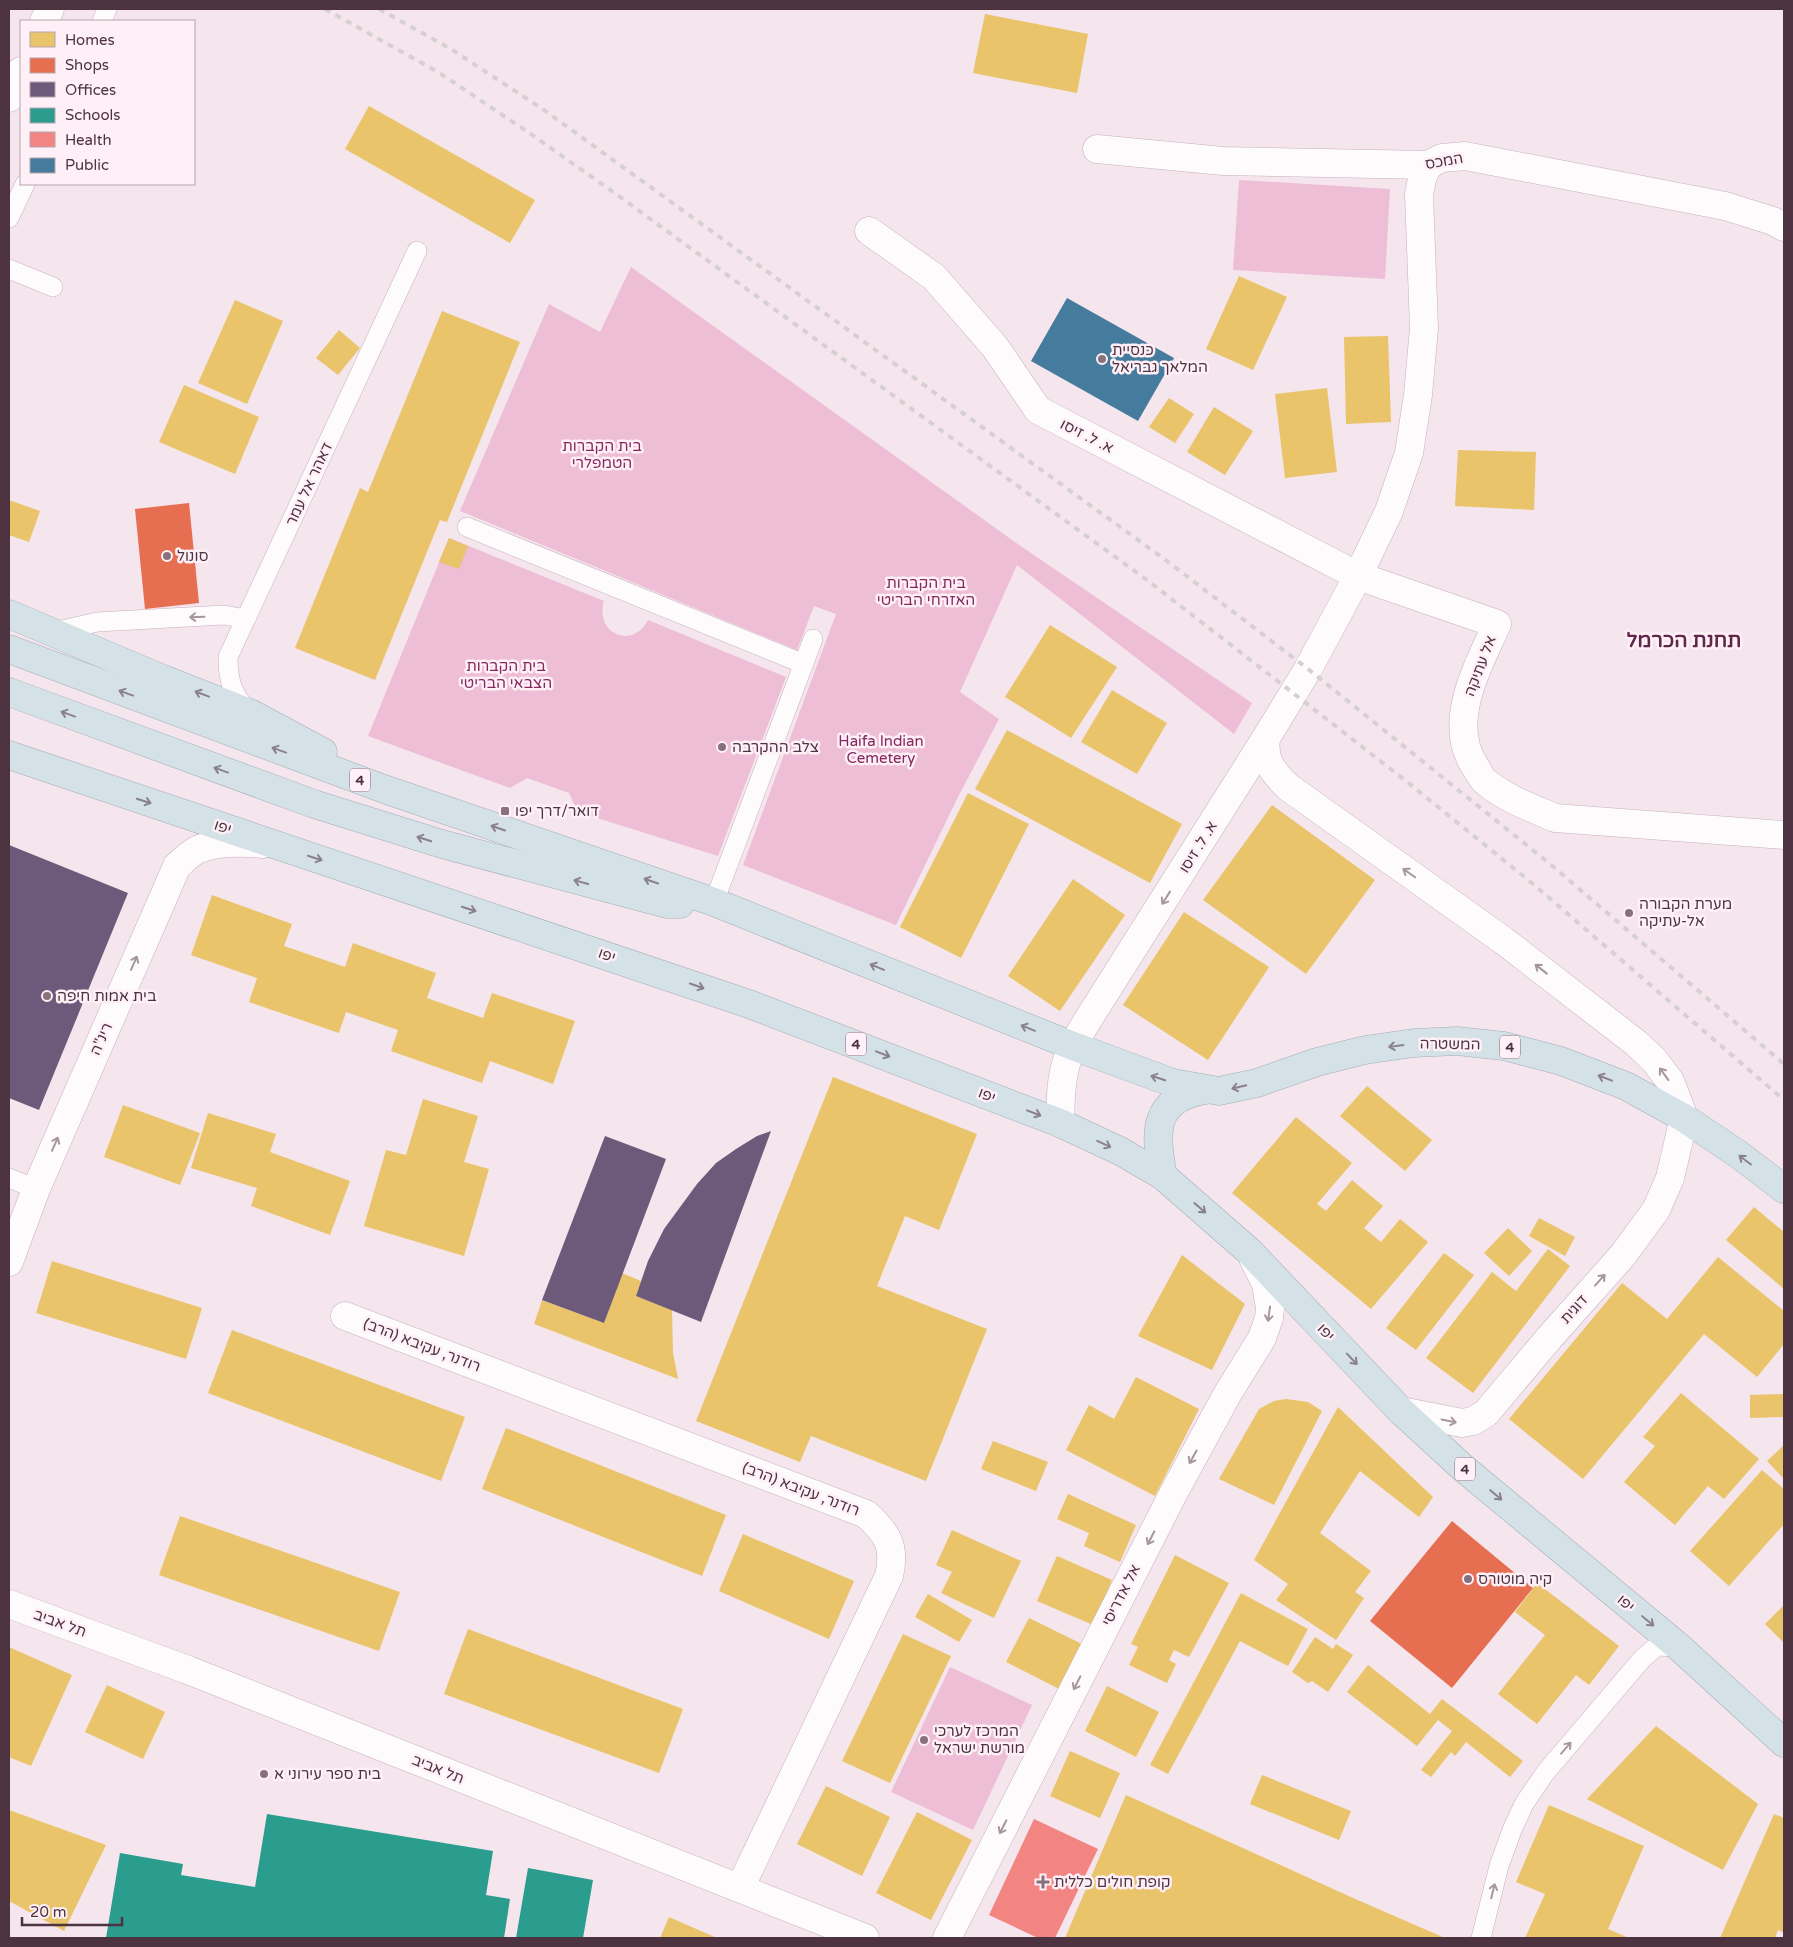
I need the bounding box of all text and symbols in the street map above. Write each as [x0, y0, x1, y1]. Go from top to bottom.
legend [20, 20, 195, 185]
text: Homes [65, 31, 115, 49]
text: Shops [65, 56, 109, 74]
text: Offices [65, 81, 116, 99]
text: Schools [65, 106, 121, 124]
text: Health [65, 131, 112, 149]
street label: המכס [1423, 149, 1465, 173]
text: Public [65, 156, 109, 174]
place label: כנסיית המלאך גבריאל [1112, 341, 1208, 376]
marker: כנסיית המלאך גבריאל [1096, 353, 1108, 365]
street label: א. ל. זיסו [1057, 415, 1117, 457]
park label: בית הקברות הטמפלרי [562, 437, 642, 472]
street label: דאהר אל עמר [282, 439, 336, 529]
place label: סונול [177, 547, 208, 565]
marker: סונול [161, 550, 173, 562]
park label: בית הקברות האזרחי הבריטי [877, 574, 975, 609]
one-way arrow [190, 612, 206, 622]
district label: תחנת הכרמל [1627, 629, 1741, 653]
street label: אל עתיקה [1460, 633, 1500, 699]
park label: בית הקברות הצבאי הבריטי [460, 657, 552, 692]
one-way arrow [119, 688, 135, 697]
one-way arrow [195, 689, 210, 698]
one-way arrow [61, 709, 76, 718]
park label: Haifa Indian Cemetery [838, 732, 924, 767]
place label: צלב ההקרבה [732, 738, 819, 756]
marker: צלב ההקרבה [716, 741, 728, 753]
one-way arrow [272, 745, 287, 754]
one-way arrow [213, 765, 229, 774]
road number: 4 [350, 768, 370, 792]
one-way arrow [136, 797, 151, 806]
place label: דואר/דרך יפו [515, 802, 599, 820]
marker: דואר/דרך יפו [499, 805, 511, 817]
street label: יפו [212, 816, 234, 838]
street label: א. ל. זיסו [1175, 818, 1221, 876]
one-way arrow [490, 823, 506, 832]
one-way arrow [417, 833, 433, 843]
one-way arrow [306, 854, 322, 863]
one-way arrow [1403, 868, 1417, 879]
one-way arrow [644, 875, 660, 885]
one-way arrow [573, 876, 589, 886]
one-way arrow [1161, 891, 1171, 905]
place label: מערת הקבורה אל-עתיקה [1639, 895, 1732, 930]
one-way arrow [461, 905, 476, 914]
marker: מערת הקבורה אל-עתיקה [1623, 907, 1635, 919]
street label: יפו [596, 944, 618, 966]
one-way arrow [130, 956, 140, 971]
one-way arrow [870, 962, 885, 972]
one-way arrow [1534, 964, 1548, 974]
one-way arrow [689, 982, 704, 991]
place label: בית אמות חיפה [57, 987, 157, 1005]
marker: בית אמות חיפה [41, 990, 53, 1002]
street label: רינ"ה [86, 1020, 116, 1058]
one-way arrow [1021, 1022, 1036, 1032]
road number: 4 [846, 1032, 866, 1056]
street label: המשטרה [1419, 1034, 1481, 1054]
road number: 4 [1500, 1036, 1520, 1058]
one-way arrow [1388, 1041, 1404, 1051]
one-way arrow [874, 1050, 890, 1059]
one-way arrow [1659, 1068, 1670, 1081]
one-way arrow [1151, 1073, 1166, 1082]
one-way arrow [1598, 1073, 1614, 1082]
one-way arrow [1232, 1083, 1248, 1092]
street label: יפו [976, 1084, 998, 1106]
one-way arrow [1026, 1109, 1041, 1118]
one-way arrow [51, 1137, 61, 1152]
one-way arrow [1096, 1140, 1111, 1149]
one-way arrow [1738, 1155, 1752, 1165]
one-way arrow [1193, 1202, 1206, 1214]
one-way arrow [1594, 1274, 1605, 1287]
street label: דוגית [1556, 1291, 1592, 1327]
one-way arrow [1264, 1306, 1274, 1322]
street label: רודנר, עקיבא (הרב) [361, 1314, 483, 1376]
street label: יפו [1314, 1320, 1338, 1344]
one-way arrow [1346, 1353, 1358, 1366]
one-way arrow [1441, 1416, 1457, 1426]
one-way arrow [1188, 1449, 1197, 1464]
street label: רודנר, עקיבא (הרב) [740, 1458, 862, 1520]
road number: 4 [1455, 1458, 1475, 1480]
one-way arrow [1489, 1489, 1502, 1501]
one-way arrow [1146, 1530, 1155, 1545]
street label: אל אדריסי [1098, 1561, 1144, 1629]
place label: קיה מוטורס [1478, 1570, 1552, 1588]
marker: קיה מוטורס [1462, 1573, 1474, 1585]
street label: יפו [1614, 1591, 1638, 1615]
street label: תל אביב [31, 1605, 89, 1641]
one-way arrow [1641, 1615, 1654, 1627]
one-way arrow [1072, 1675, 1082, 1690]
place label: המרכז לערכי מורשת ישראל [934, 1722, 1025, 1757]
marker: המרכז לערכי מורשת ישראל [918, 1734, 930, 1746]
one-way arrow [1560, 1742, 1572, 1755]
street label: תל אביב [409, 1750, 467, 1788]
place label: בית ספר עירוני א [274, 1765, 382, 1783]
marker: בית ספר עירוני א [258, 1768, 270, 1780]
one-way arrow [998, 1820, 1008, 1835]
place label: קופת חולים כללית [1054, 1873, 1171, 1891]
marker: קופת חולים כללית [1036, 1875, 1050, 1889]
one-way arrow [1489, 1883, 1498, 1899]
scale bar [22, 1894, 122, 1926]
text: 20 m [30, 1903, 67, 1921]

